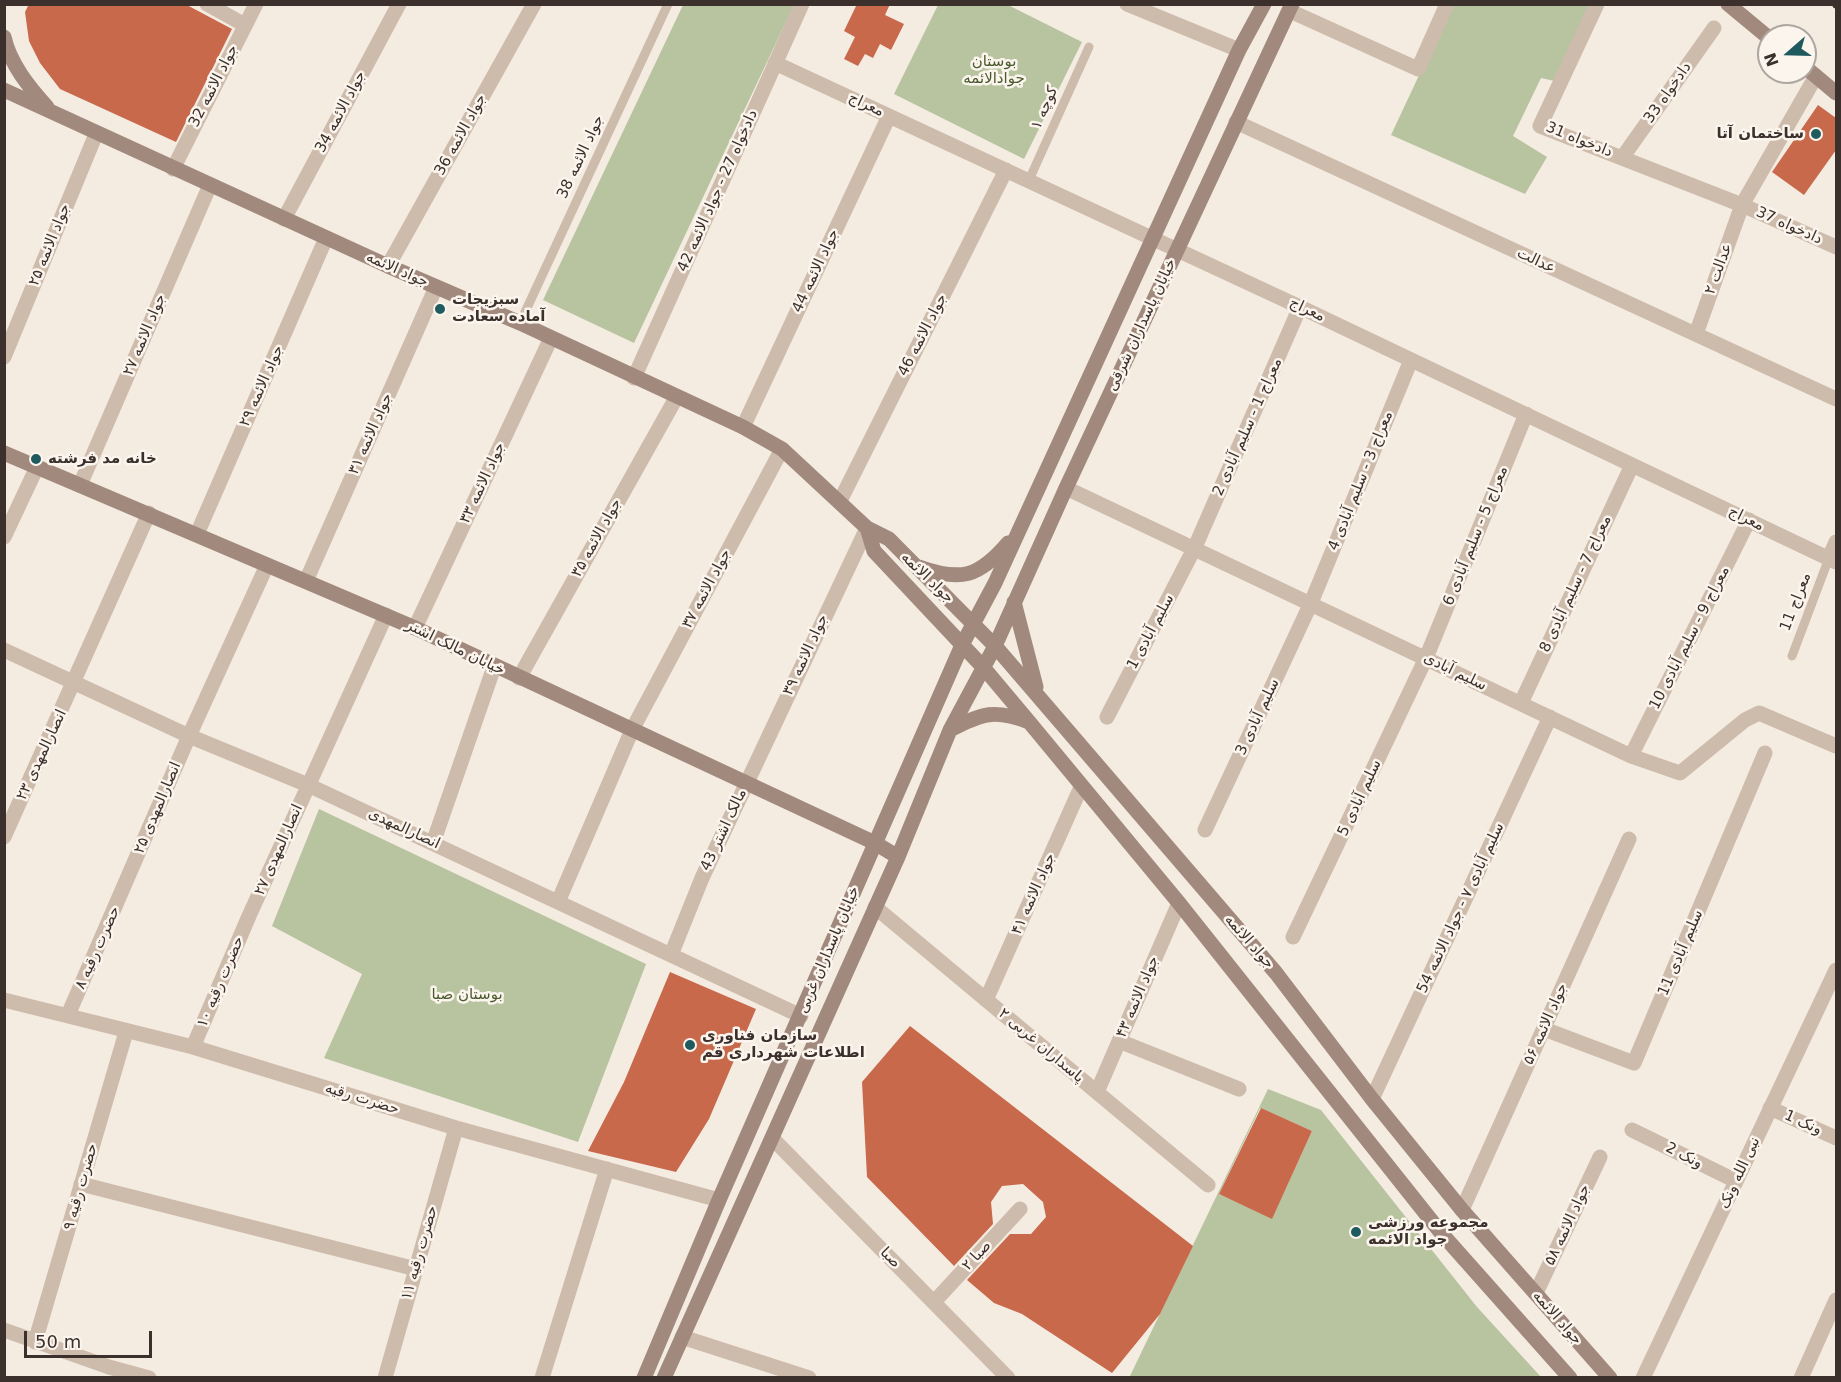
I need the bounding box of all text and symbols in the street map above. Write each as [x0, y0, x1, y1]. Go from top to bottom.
north arrow [1757, 24, 1817, 84]
street label: جواد الائمه 32 [186, 42, 242, 130]
text: N [1760, 50, 1783, 69]
park label: بوستان جوادالائمه [963, 53, 1025, 88]
street label: دادخواه 33 [1640, 59, 1696, 127]
street label: جواد الائمه 34 [312, 68, 370, 156]
street label: کوچه ۱ [1028, 84, 1062, 132]
street label: معراج [845, 89, 887, 121]
street label: جواد الائمه 36 [431, 91, 491, 179]
street label: دادخواه 27 - جواد الائمه 42 [674, 107, 762, 275]
street label: جواد الائمه 38 [554, 112, 608, 202]
street label: دادخواه 31 [1543, 118, 1615, 162]
place label: ساختمان آتا [1717, 125, 1804, 143]
marker: ساختمان آتا [1809, 127, 1823, 141]
street label: جواد الائمه ۲۵ [25, 201, 75, 289]
street label: دادخواه 37 [1753, 203, 1825, 249]
street label: جواد الائمه 44 [789, 226, 843, 316]
street label: عدالت ۲ [1701, 241, 1737, 297]
street label: عدالت [1514, 244, 1558, 278]
street label: جواد الائمه [363, 248, 431, 292]
street label: خیابان پاسداران شرقی [1103, 256, 1181, 394]
street label: جواد الائمه ۲۷ [120, 291, 170, 379]
place label: سبزیجات آماده سعادت [452, 291, 545, 326]
street label: جواد الائمه 46 [895, 291, 951, 379]
street label: معراج [1286, 294, 1328, 326]
marker: سبزیجات آماده سعادت [433, 302, 447, 316]
street label: جواد الائمه ۲۹ [236, 343, 288, 429]
street label: معراج 1 - سلیم آبادی 2 [1209, 355, 1287, 499]
street label: جواد الائمه ۳۱ [345, 391, 397, 477]
street label: معراج 3 - سلیم آبادی 4 [1325, 409, 1397, 553]
street label: جواد الائمه ۳۳ [456, 440, 510, 526]
place label: خانه مد فرشته [48, 450, 157, 468]
marker: خانه مد فرشته [29, 452, 43, 466]
street label: معراج 5 - سلیم آبادی 6 [1440, 464, 1512, 608]
street label: جواد الائمه ۳۵ [568, 496, 626, 580]
street label: معراج [1725, 503, 1767, 535]
street label: معراج 7 - سلیم آبادی 8 [1536, 513, 1616, 655]
street label: جواد الائمه ۳۷ [679, 546, 735, 632]
street label: جواد الائمه [897, 549, 957, 607]
street label: معراج 9 - سلیم آبادی 10 [1646, 563, 1734, 713]
street label: معراج 11 [1777, 570, 1815, 634]
street label: سلیم آبادی 1 [1124, 591, 1178, 673]
street label: جواد الائمه ۳۹ [779, 612, 833, 698]
street label: خیابان مالک اشتر [403, 616, 507, 680]
street label: سلیم آبادی [1420, 649, 1490, 695]
street label: سلیم آبادی 3 [1232, 676, 1284, 758]
street label: انصارالمهدی ۲۳ [13, 707, 71, 803]
street label: سلیم آبادی 5 [1334, 757, 1386, 839]
street label: انصارالمهدی ۲۵ [131, 759, 185, 857]
street label: مالک اشتر 43 [697, 786, 751, 874]
street label: انصارالمهدی ۲۷ [251, 802, 307, 898]
street label: انصارالمهدی [365, 805, 443, 853]
street label: سلیم آبادی ۷ - جواد الائمه 54 [1414, 820, 1508, 996]
street label: جواد الائمه ۴۱ [1008, 851, 1060, 937]
street label: خیابان پاسداران غربی [794, 884, 864, 1016]
street label: حضرت رقیه ۸ [72, 904, 124, 992]
street label: سلیم آبادی 11 [1655, 907, 1707, 999]
street label: جواد الائمه [1220, 911, 1278, 973]
street label: حضرت رقیه ۱۰ [194, 934, 248, 1030]
street label: جواد الائمه ۴۳ [1113, 953, 1163, 1041]
street label: جواد الائمه ۵۶ [1520, 981, 1572, 1067]
park label: بوستان صبا [431, 986, 503, 1004]
street label: پاسداران غربی ۲ [995, 1005, 1087, 1087]
place label: سازمان فناوری اطلاعات شهرداری قم [702, 1027, 865, 1062]
marker: سازمان فناوری اطلاعات شهرداری قم [683, 1038, 697, 1052]
street label: حضرت رقیه [323, 1079, 401, 1119]
street label: ونک 1 [1781, 1107, 1825, 1139]
street label: نبی الله ونک [1716, 1134, 1764, 1212]
street label: ونک 2 [1662, 1139, 1706, 1173]
street label: حضرت رقیه ۹ [60, 1142, 102, 1232]
street label: جواد الائمه ۵۸ [1541, 1182, 1595, 1268]
street label: حضرت رقیه ۱۱ [398, 1204, 442, 1302]
place label: مجموعه ورزشی جواد الائمه [1368, 1214, 1489, 1249]
marker: مجموعه ورزشی جواد الائمه [1349, 1225, 1363, 1239]
street label: صبا ۲ [959, 1237, 995, 1275]
street label: صبا [876, 1244, 904, 1272]
street label: جواد الائمه [1528, 1287, 1586, 1349]
scale bar [27, 1319, 154, 1357]
text: 50 m [35, 1331, 81, 1352]

